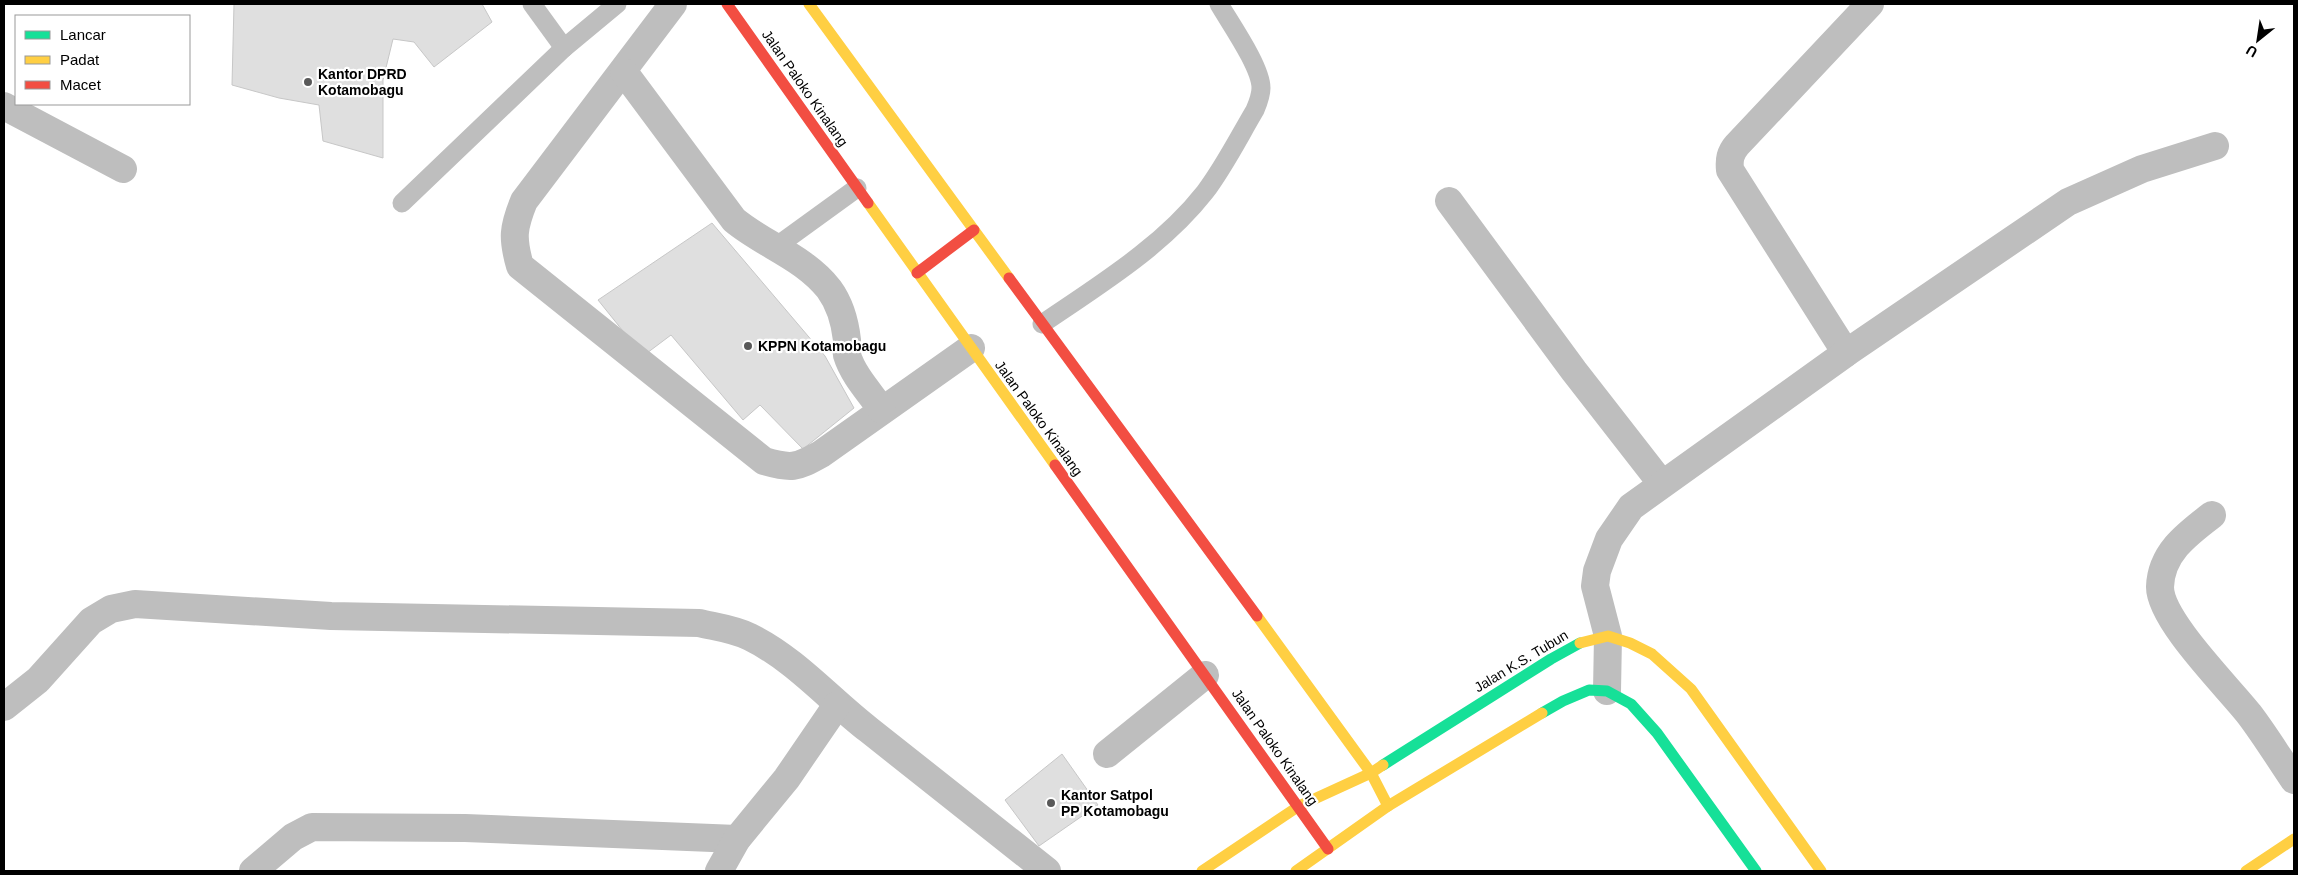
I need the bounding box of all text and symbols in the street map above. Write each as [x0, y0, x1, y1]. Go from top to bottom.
legend [15, 15, 190, 105]
north arrow [2233, 15, 2283, 65]
text: Lancar [60, 26, 106, 43]
street label: Jalan Paloko Kinalang [759, 27, 851, 149]
text: U [2243, 42, 2260, 61]
text: Padat [60, 51, 100, 68]
place label: Kantor DPRD Kotamobagu [318, 66, 407, 98]
text: Macet [60, 76, 102, 93]
marker: Kantor DPRD Kotamobagu [302, 76, 314, 88]
place label: KPPN Kotamobagu [758, 338, 886, 354]
marker: KPPN Kotamobagu [742, 340, 754, 352]
street label: Jalan Paloko Kinalang [992, 357, 1086, 479]
street label: Jalan K.S. Tubun [1471, 627, 1571, 695]
street label: Jalan Paloko Kinalang [1229, 686, 1321, 808]
place label: Kantor Satpol PP Kotamobagu [1061, 787, 1169, 819]
marker: Kantor Satpol PP Kotamobagu [1045, 797, 1057, 809]

